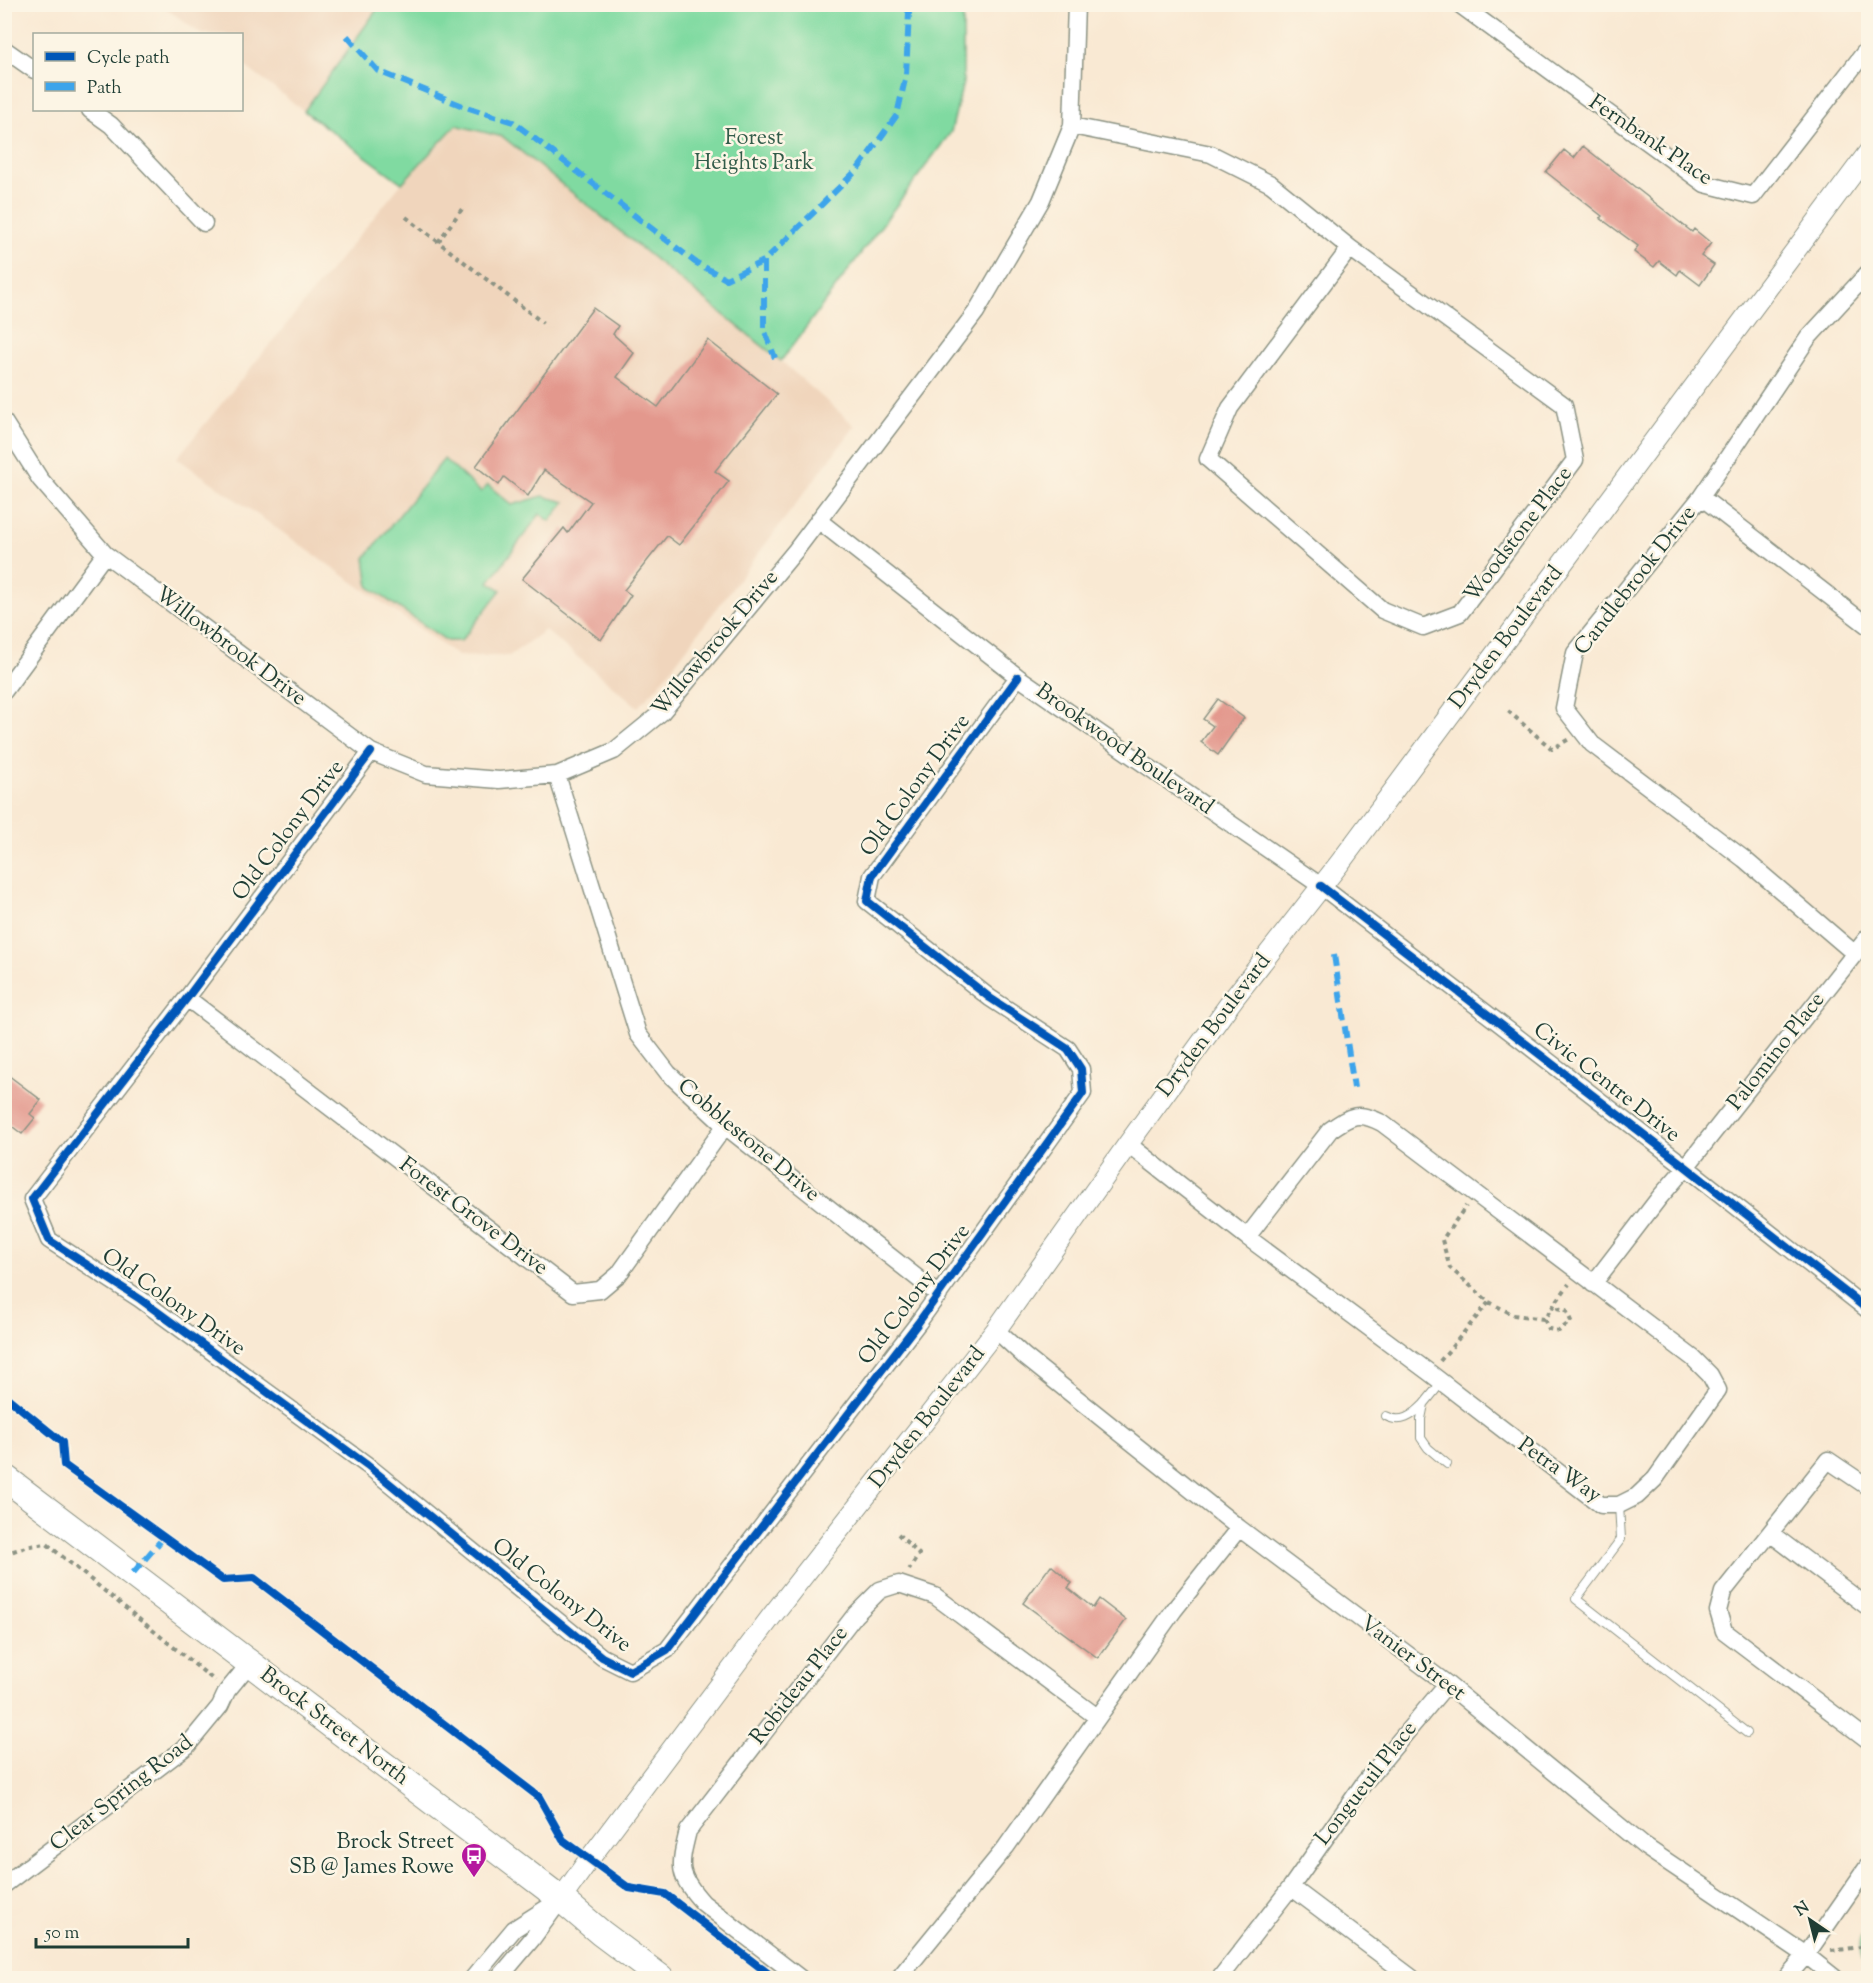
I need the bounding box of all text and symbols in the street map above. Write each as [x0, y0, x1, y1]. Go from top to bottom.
legend [33, 33, 243, 111]
text: Cycle path [87, 46, 170, 72]
text: Path [87, 76, 122, 102]
street label: Fernbank Place [1582, 88, 1718, 194]
park label: Forest Heights Park [694, 123, 814, 180]
street label: Woodstone Place [1457, 460, 1581, 610]
street label: Candlebrook Drive [1567, 499, 1705, 663]
street label: Dryden Boulevard [1442, 559, 1572, 717]
street label: Willowbrook Drive [645, 564, 787, 724]
street label: Willowbrook Drive [147, 579, 313, 715]
street label: Brookwood Boulevard [1028, 676, 1220, 824]
street label: Old Colony Drive [853, 708, 979, 864]
street label: Old Colony Drive [225, 754, 353, 908]
street label: Dryden Boulevard [1150, 947, 1280, 1105]
street label: Palomino Place [1720, 986, 1834, 1118]
street label: Civic Centre Drive [1525, 1015, 1687, 1151]
street label: Cobblestone Drive [670, 1072, 826, 1210]
street label: Forest Grove Drive [392, 1150, 554, 1284]
street label: Old Colony Drive [851, 1218, 979, 1372]
street label: Old Colony Drive [94, 1241, 252, 1365]
street label: Dryden Boulevard [862, 1340, 994, 1496]
street label: Petra Way [1510, 1430, 1608, 1512]
street label: Old Colony Drive [484, 1531, 638, 1661]
street label: Vanier Street [1352, 1608, 1472, 1710]
street label: Robideau Place [743, 1620, 857, 1752]
street label: Brock Street North [252, 1660, 416, 1794]
street label: Longueuil Place [1308, 1715, 1426, 1853]
street label: Clear Spring Road [44, 1728, 200, 1860]
place label: Brock Street SB @ James Rowe [289, 1827, 454, 1884]
bus stop icon: Brock Street SB @ James Rowe [459, 1841, 489, 1879]
north arrow [1780, 1890, 1840, 1950]
text: N [1791, 1897, 1815, 1923]
scale bar [36, 1911, 188, 1949]
text: 50 m [44, 1921, 80, 1947]

